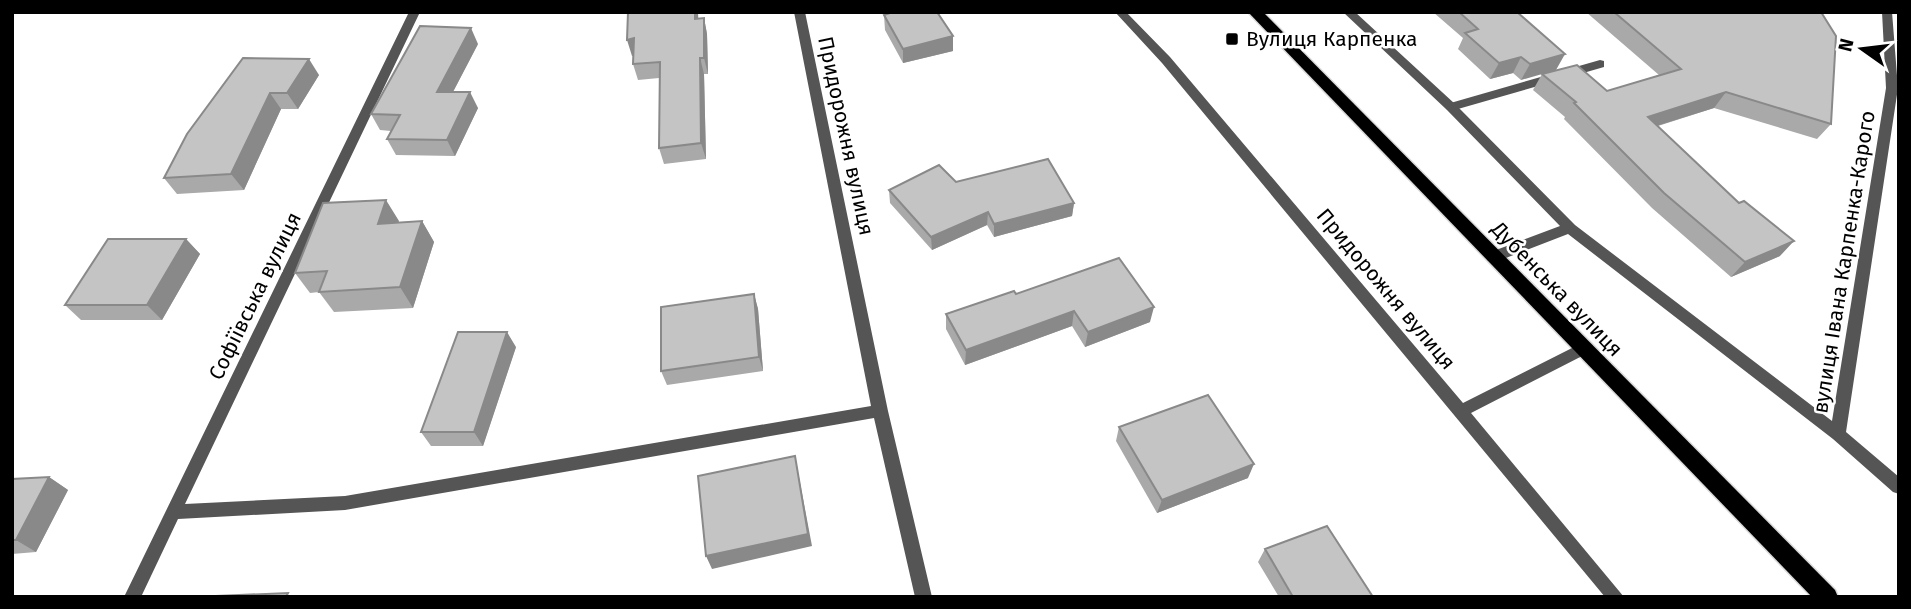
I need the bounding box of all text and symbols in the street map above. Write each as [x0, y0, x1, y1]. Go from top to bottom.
north arrow [1827, 14, 1897, 84]
place label: Вулиця Карпенка [1246, 26, 1417, 52]
marker: Вулиця Карпенка [1224, 31, 1240, 47]
street label: Придорожня вулиця [812, 34, 880, 238]
text: N [1833, 36, 1859, 54]
street label: вулиця Івана Карпенка-Карого [1807, 109, 1881, 415]
street label: Придорожня вулиця [1311, 203, 1461, 375]
street label: Софіївська вулиця [203, 208, 307, 384]
street label: Дубенська вулиця [1485, 215, 1628, 362]

